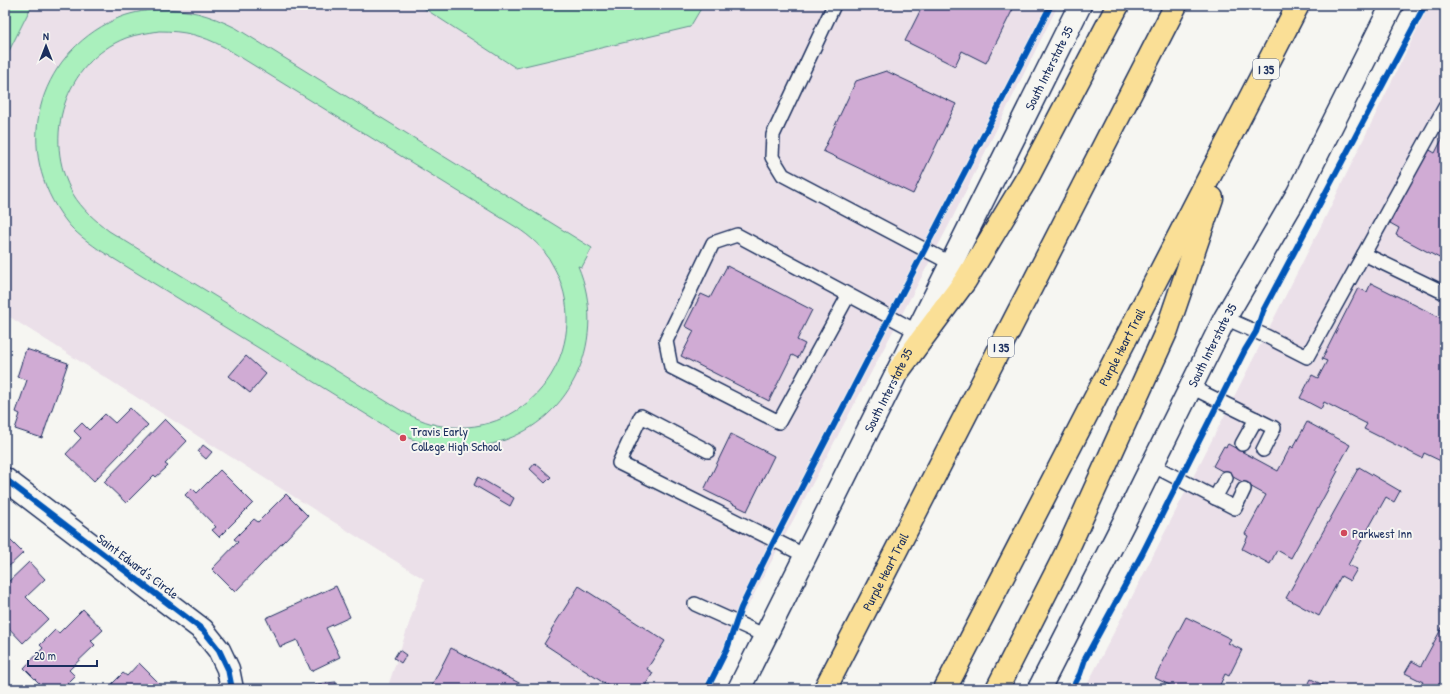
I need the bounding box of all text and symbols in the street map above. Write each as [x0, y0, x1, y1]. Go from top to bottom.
street label: South Interstate 35 [1020, 22, 1077, 113]
north arrow [26, 26, 66, 66]
text: N [43, 29, 49, 43]
road number: I 35 [1253, 59, 1279, 79]
street label: South Interstate 35 [1183, 299, 1241, 390]
street label: Purple Heart Trail [1094, 304, 1149, 389]
road number: I 35 [988, 337, 1014, 357]
street label: South Interstate 35 [860, 345, 917, 435]
place label: Travis Early College High School [411, 422, 502, 455]
marker: Travis Early College High School [398, 433, 408, 443]
place label: Parkwest Inn [1352, 524, 1412, 542]
marker: Parkwest Inn [1339, 528, 1349, 538]
street label: Saint Edward's Circle [93, 529, 183, 603]
street label: Purple Heart Trail [858, 529, 913, 614]
scale bar [28, 642, 97, 668]
text: 20 m [34, 647, 56, 664]

